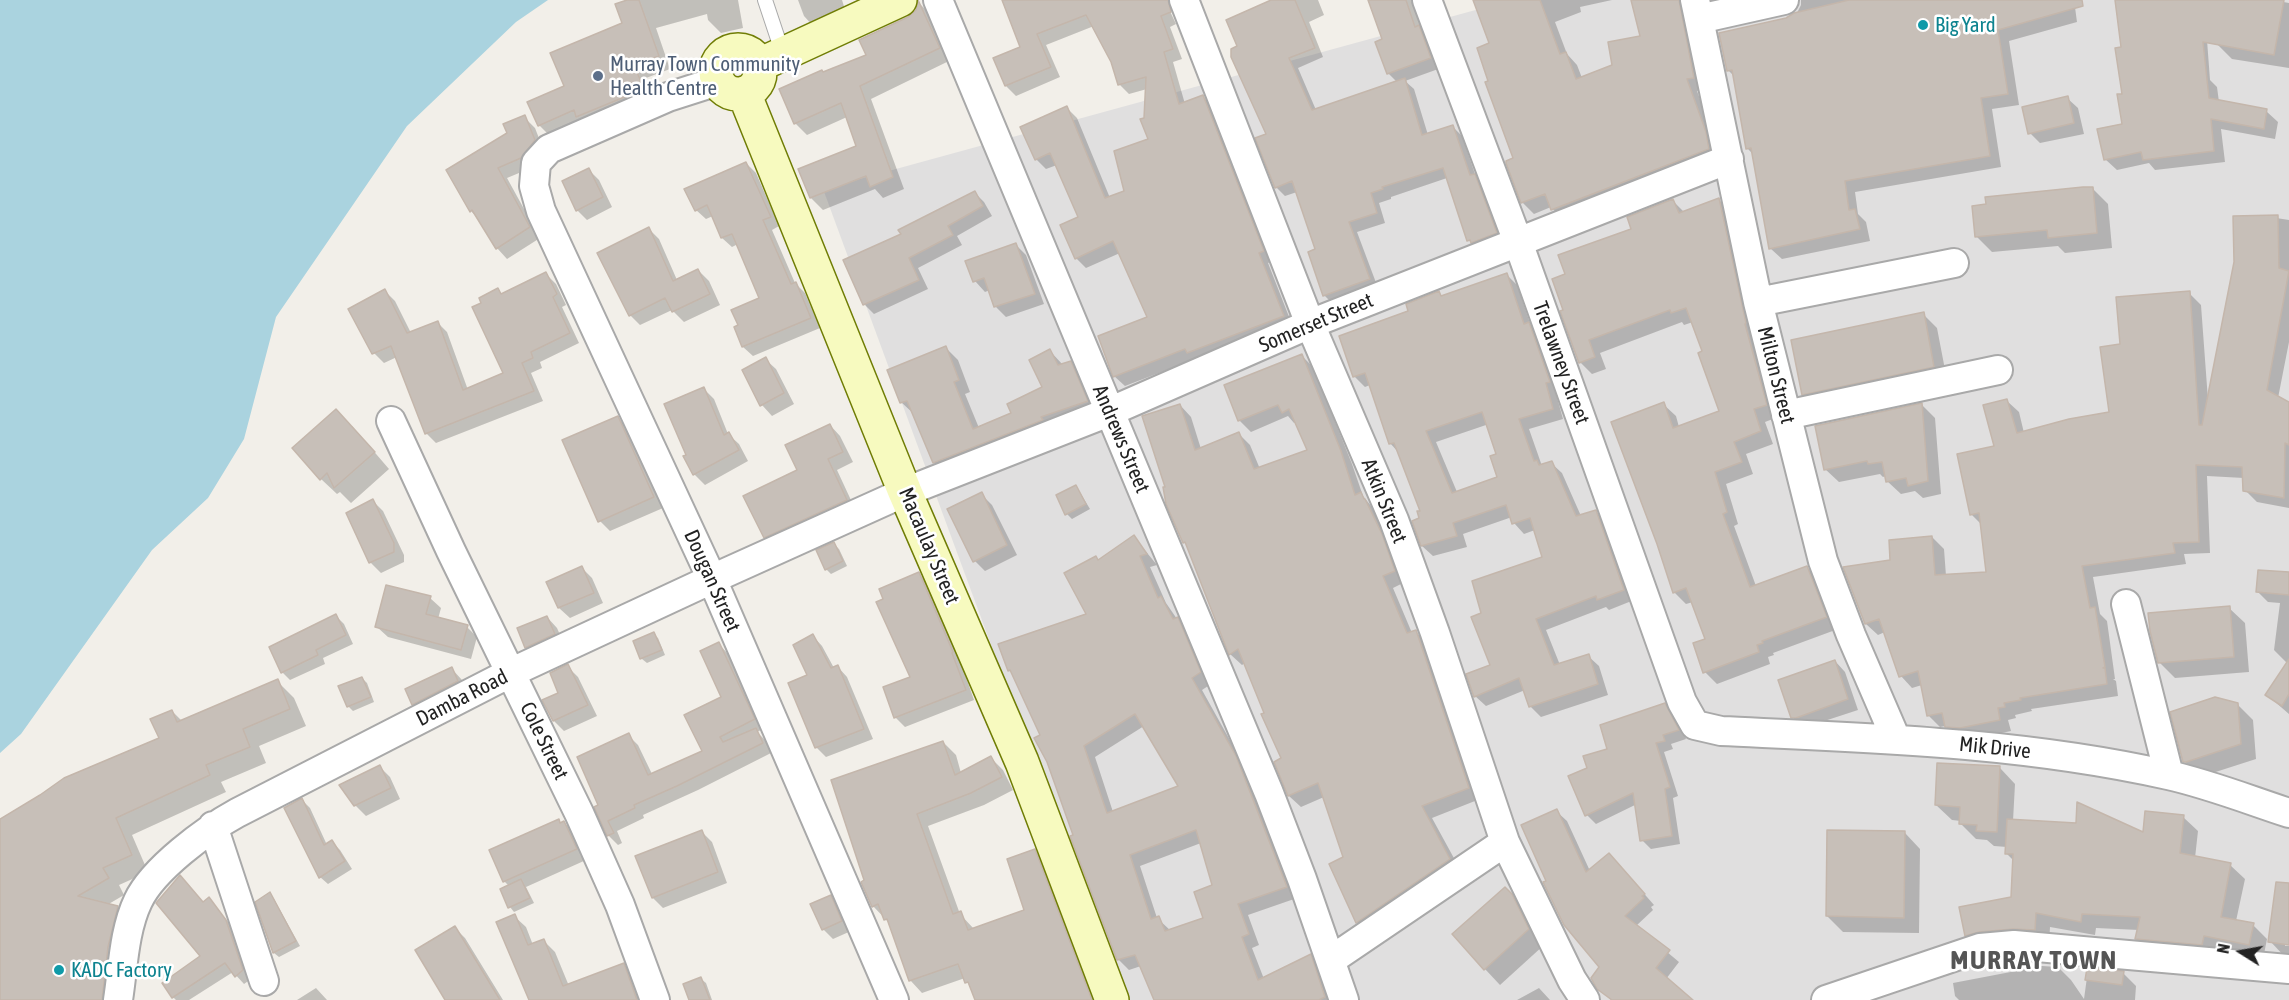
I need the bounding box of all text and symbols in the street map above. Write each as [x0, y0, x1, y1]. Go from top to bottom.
place label: Big Yard [1935, 12, 1996, 38]
marker: Big Yard [1916, 18, 1930, 32]
place label: Murray Town Community Health Centre [610, 51, 800, 101]
marker: Murray Town Community Health Centre [591, 69, 605, 83]
street label: Somerset Street [1255, 288, 1377, 358]
street label: Trelawney Street [1527, 298, 1595, 428]
street label: Milton Street [1752, 324, 1800, 426]
street label: Andrews Street [1087, 381, 1155, 497]
street label: Atkin Street [1356, 455, 1412, 547]
street label: Macaulay Street [893, 484, 965, 608]
street label: Dougan Street [678, 526, 746, 636]
street label: Damba Road [412, 664, 512, 732]
street label: Cole Street [514, 698, 574, 784]
street label: Mik Drive [1958, 732, 2032, 764]
north arrow [2211, 922, 2271, 982]
text: N [2214, 942, 2233, 955]
district label: MURRAY TOWN [1950, 944, 2118, 976]
place label: KADC Factory [71, 957, 172, 983]
marker: KADC Factory [52, 963, 66, 977]

